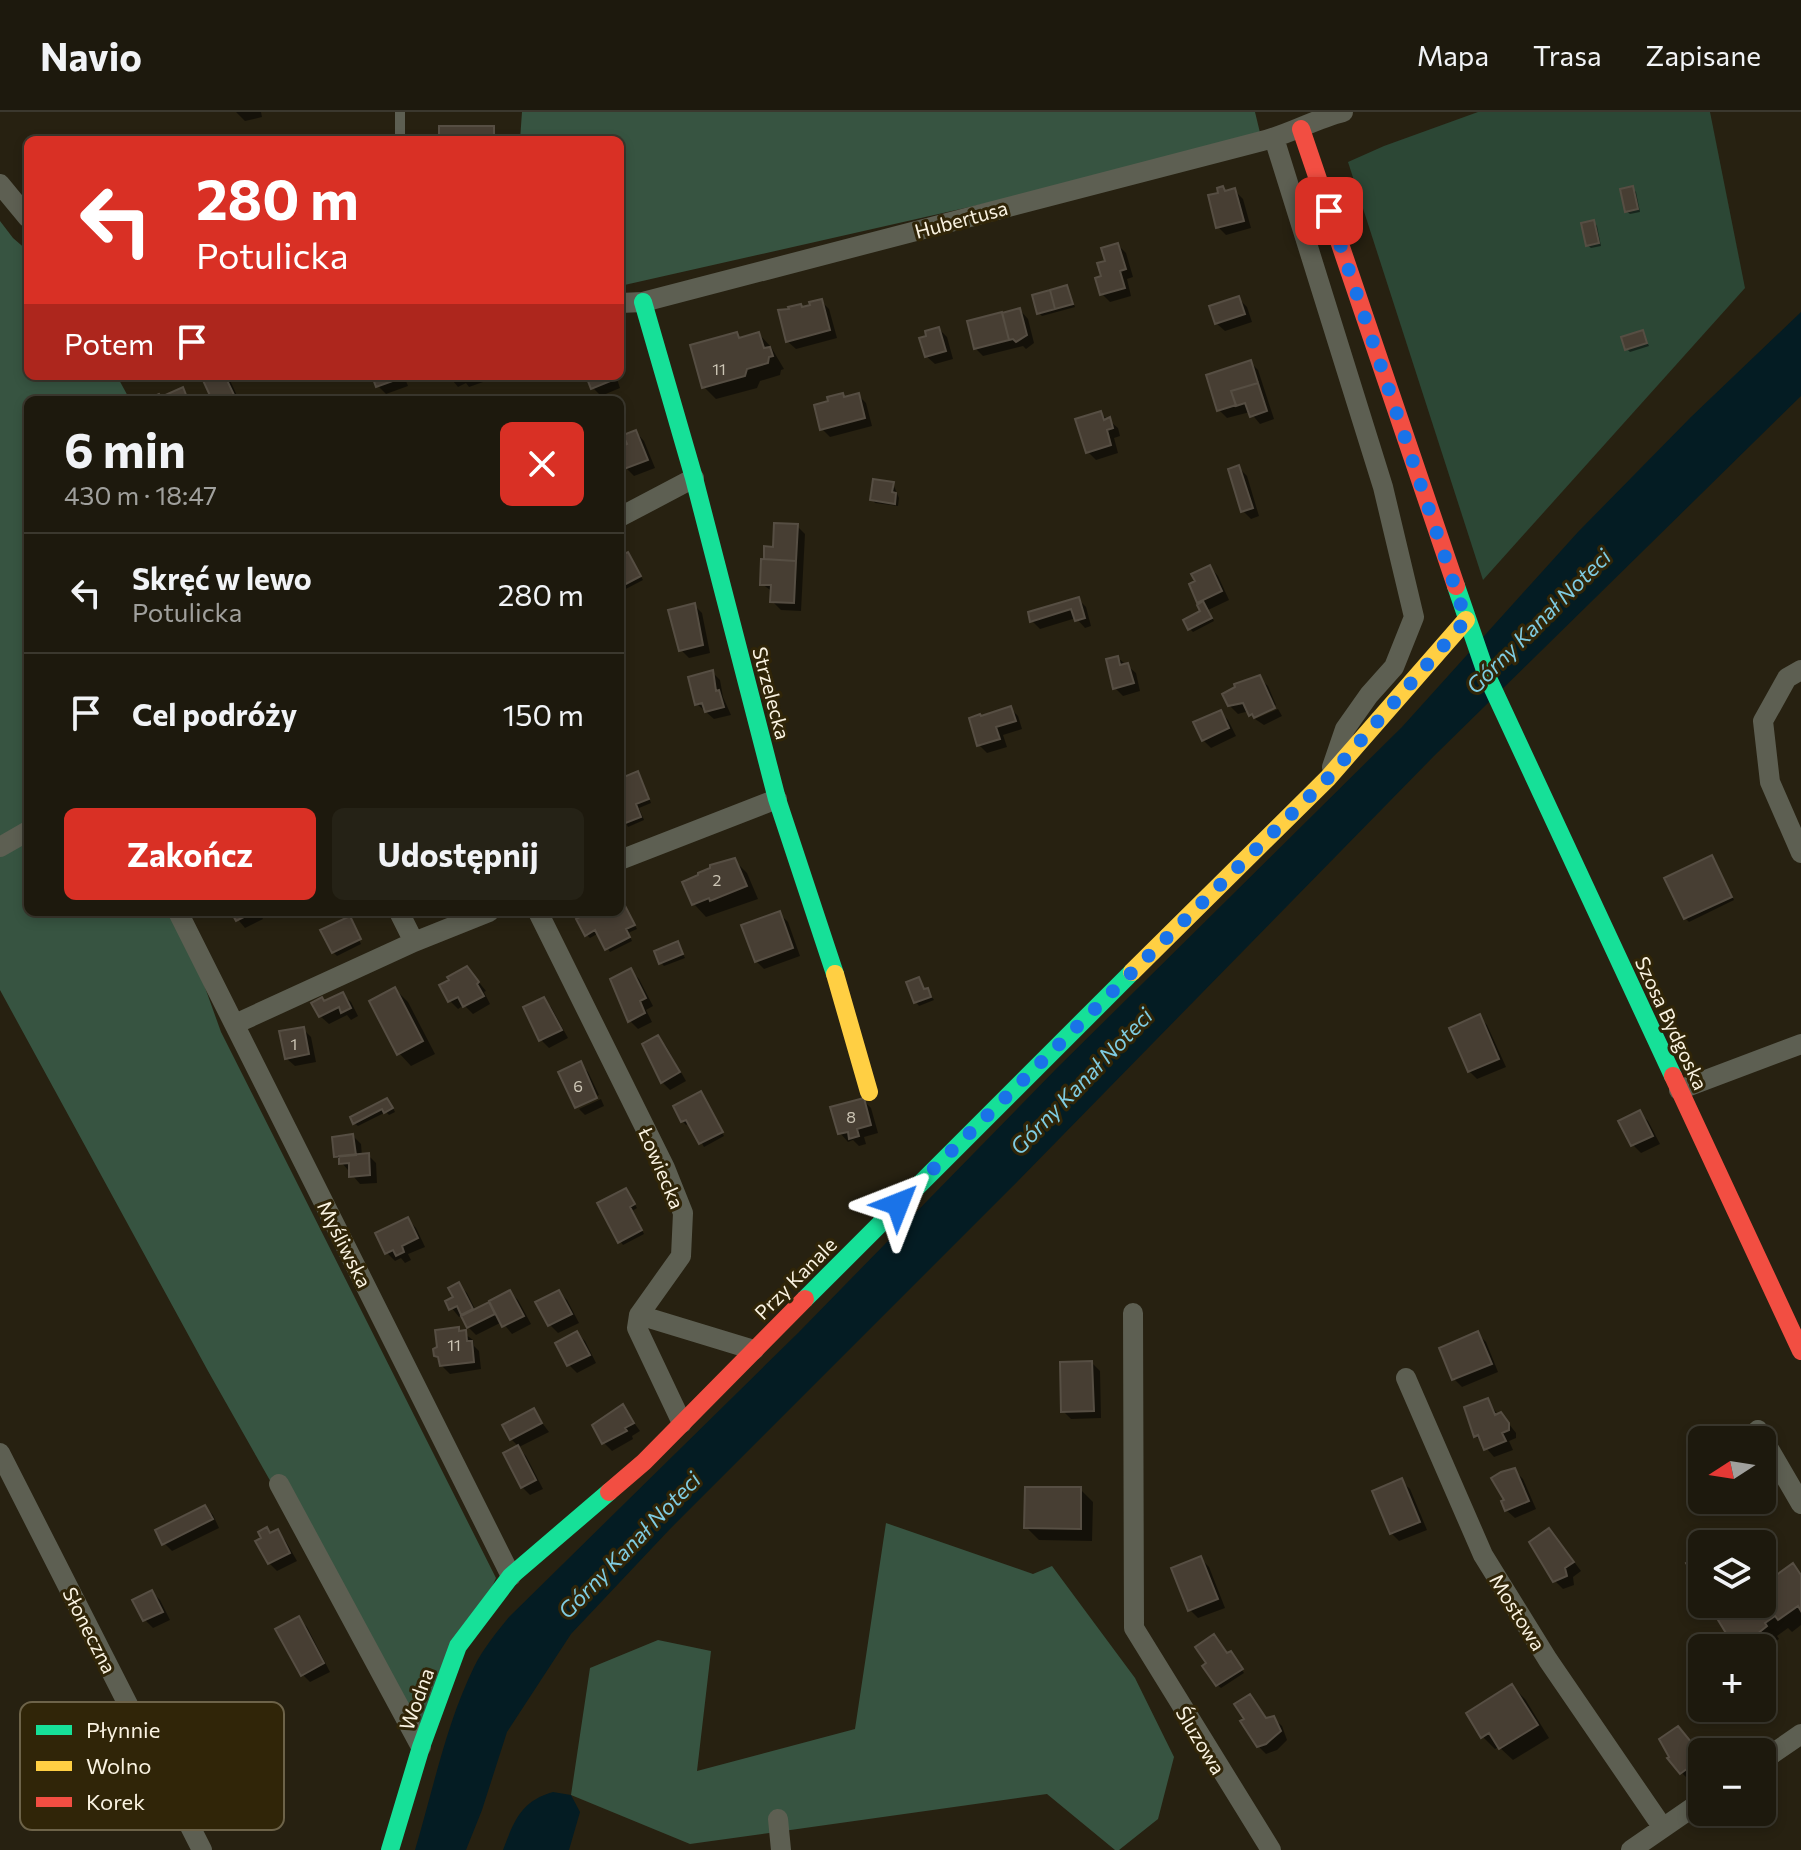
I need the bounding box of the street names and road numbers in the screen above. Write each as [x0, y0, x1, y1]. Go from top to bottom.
street label: Hubertusa [912, 195, 1010, 243]
street label: Strzelecka [748, 644, 796, 742]
street label: Szosa Bydgoska [1631, 953, 1713, 1093]
street label: Łowiecka [634, 1123, 690, 1212]
street label: Myśliwska [313, 1196, 377, 1292]
street label: Przy Kanale [749, 1232, 841, 1324]
street label: Mostowa [1485, 1569, 1551, 1655]
street label: Słoneczna [58, 1583, 122, 1677]
street label: Wodna [394, 1665, 438, 1733]
street label: Śluzowa [1171, 1701, 1231, 1779]

